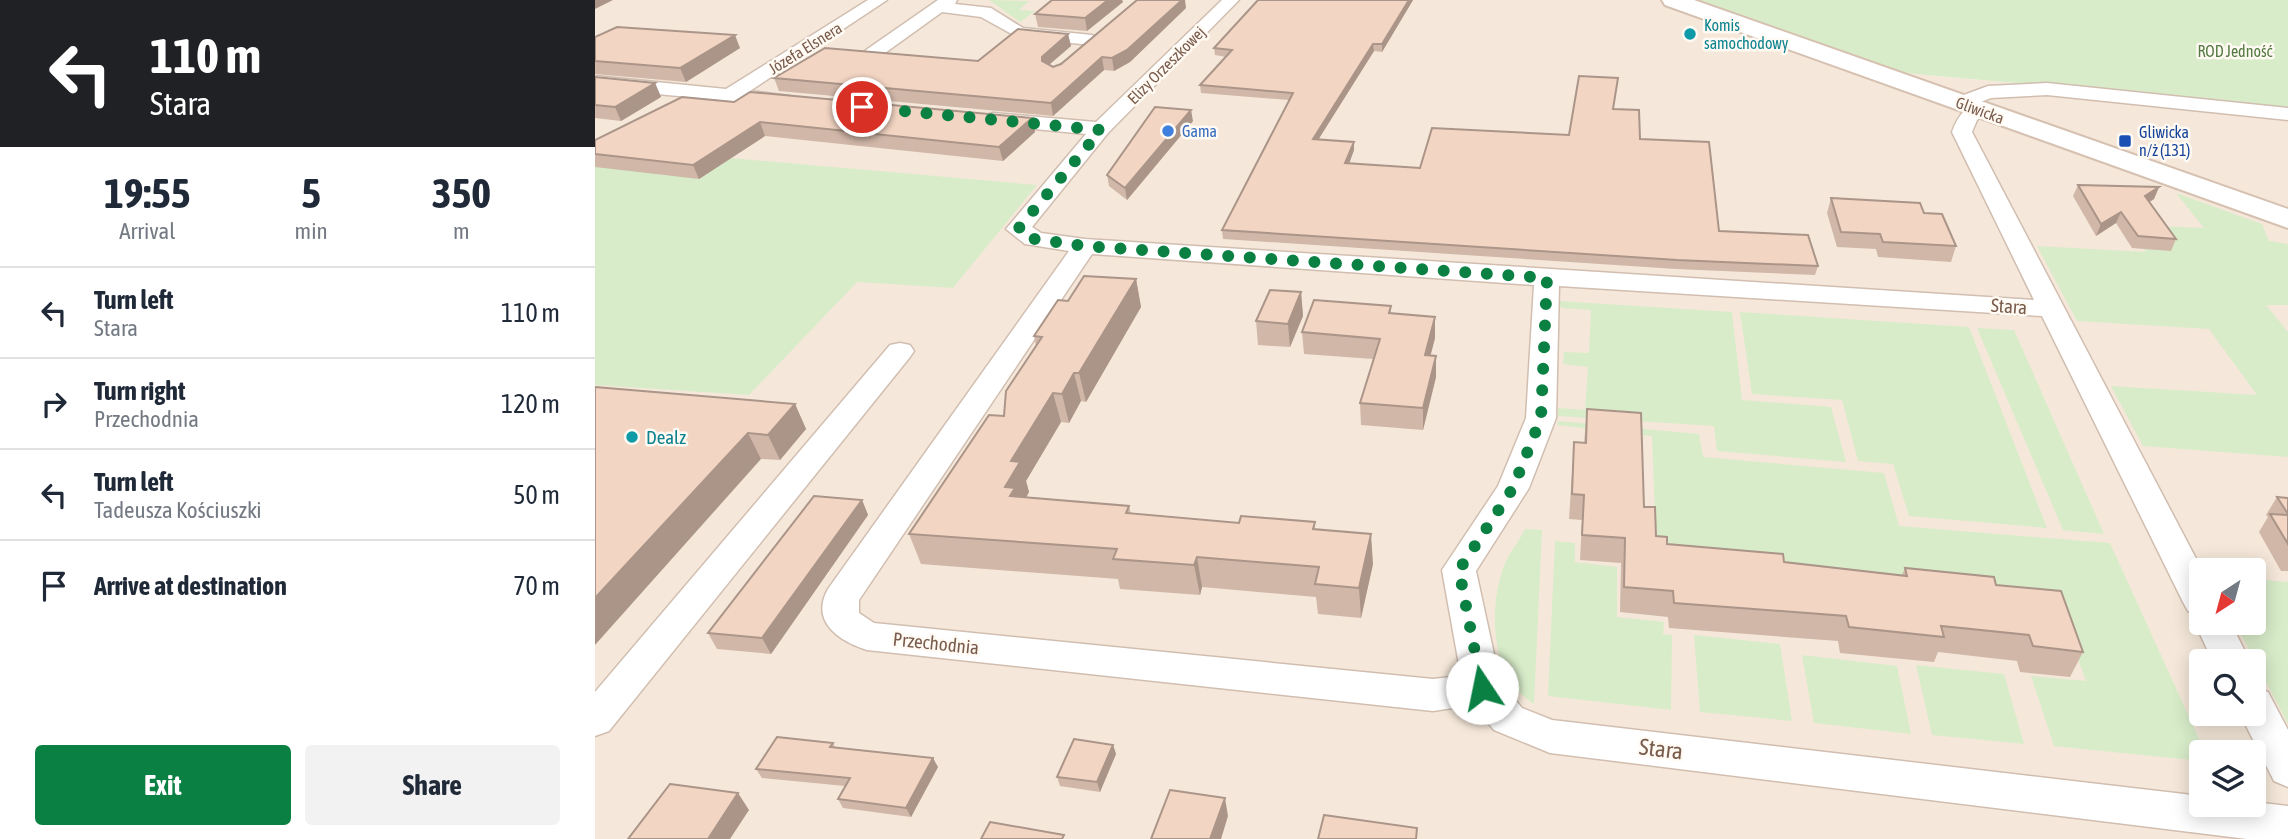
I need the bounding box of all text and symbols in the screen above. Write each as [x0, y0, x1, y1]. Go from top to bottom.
place label: Komis samochodowy [1704, 16, 1789, 53]
street label: Józefa Elsnera [765, 18, 845, 78]
street label: Elizy Orzeszkowej [1124, 23, 1209, 108]
marker: Komis samochodowy [1682, 26, 1698, 42]
text: 110 m [150, 27, 261, 83]
icon: left [35, 28, 126, 119]
park label: ROD Jedność [2197, 42, 2273, 60]
pin [832, 77, 892, 137]
text: Stara [150, 85, 211, 122]
icon: arrive [843, 88, 881, 126]
street label: Gliwicka [1953, 93, 2007, 127]
place label: Gama [1182, 122, 1217, 140]
marker: Gama [1160, 123, 1176, 139]
place label: Gliwicka n/ż (131) [2139, 123, 2191, 160]
marker: Gliwicka n/ż (131) [2117, 133, 2133, 149]
text: 19:55 [104, 169, 191, 217]
text: 5 [301, 169, 321, 217]
text: 350 [432, 169, 491, 217]
text: Arrival [119, 218, 175, 244]
text: min [295, 218, 328, 244]
text: m [453, 218, 470, 244]
text: Turn left [94, 285, 174, 315]
icon: left [35, 294, 73, 332]
street label: Stara [1990, 294, 2028, 318]
text: 110 m [501, 298, 560, 328]
text: Stara [94, 315, 138, 341]
text: Turn right [94, 376, 185, 406]
icon: right [35, 385, 73, 423]
text: 120 m [501, 389, 560, 419]
text: Przechodnia [94, 406, 199, 432]
place label: Dealz [646, 426, 686, 448]
marker: Dealz [624, 429, 640, 445]
text: Turn left [94, 467, 174, 497]
icon: left [35, 476, 73, 514]
text: 50 m [513, 480, 560, 510]
text: Tadeusza Kościuszki [94, 497, 262, 523]
north arrow [2189, 558, 2266, 635]
map controls [2189, 558, 2266, 817]
icon: arrive [35, 567, 73, 605]
text: Arrive at destination [94, 571, 287, 601]
text: 70 m [513, 571, 560, 601]
street label: Przechodnia [892, 628, 980, 658]
button: search [2189, 649, 2266, 726]
position arrow [1445, 651, 1519, 725]
street label: Stara [1638, 733, 1684, 765]
button: layers [2189, 740, 2266, 817]
button: Exit [35, 745, 291, 825]
button: Share [305, 745, 560, 825]

